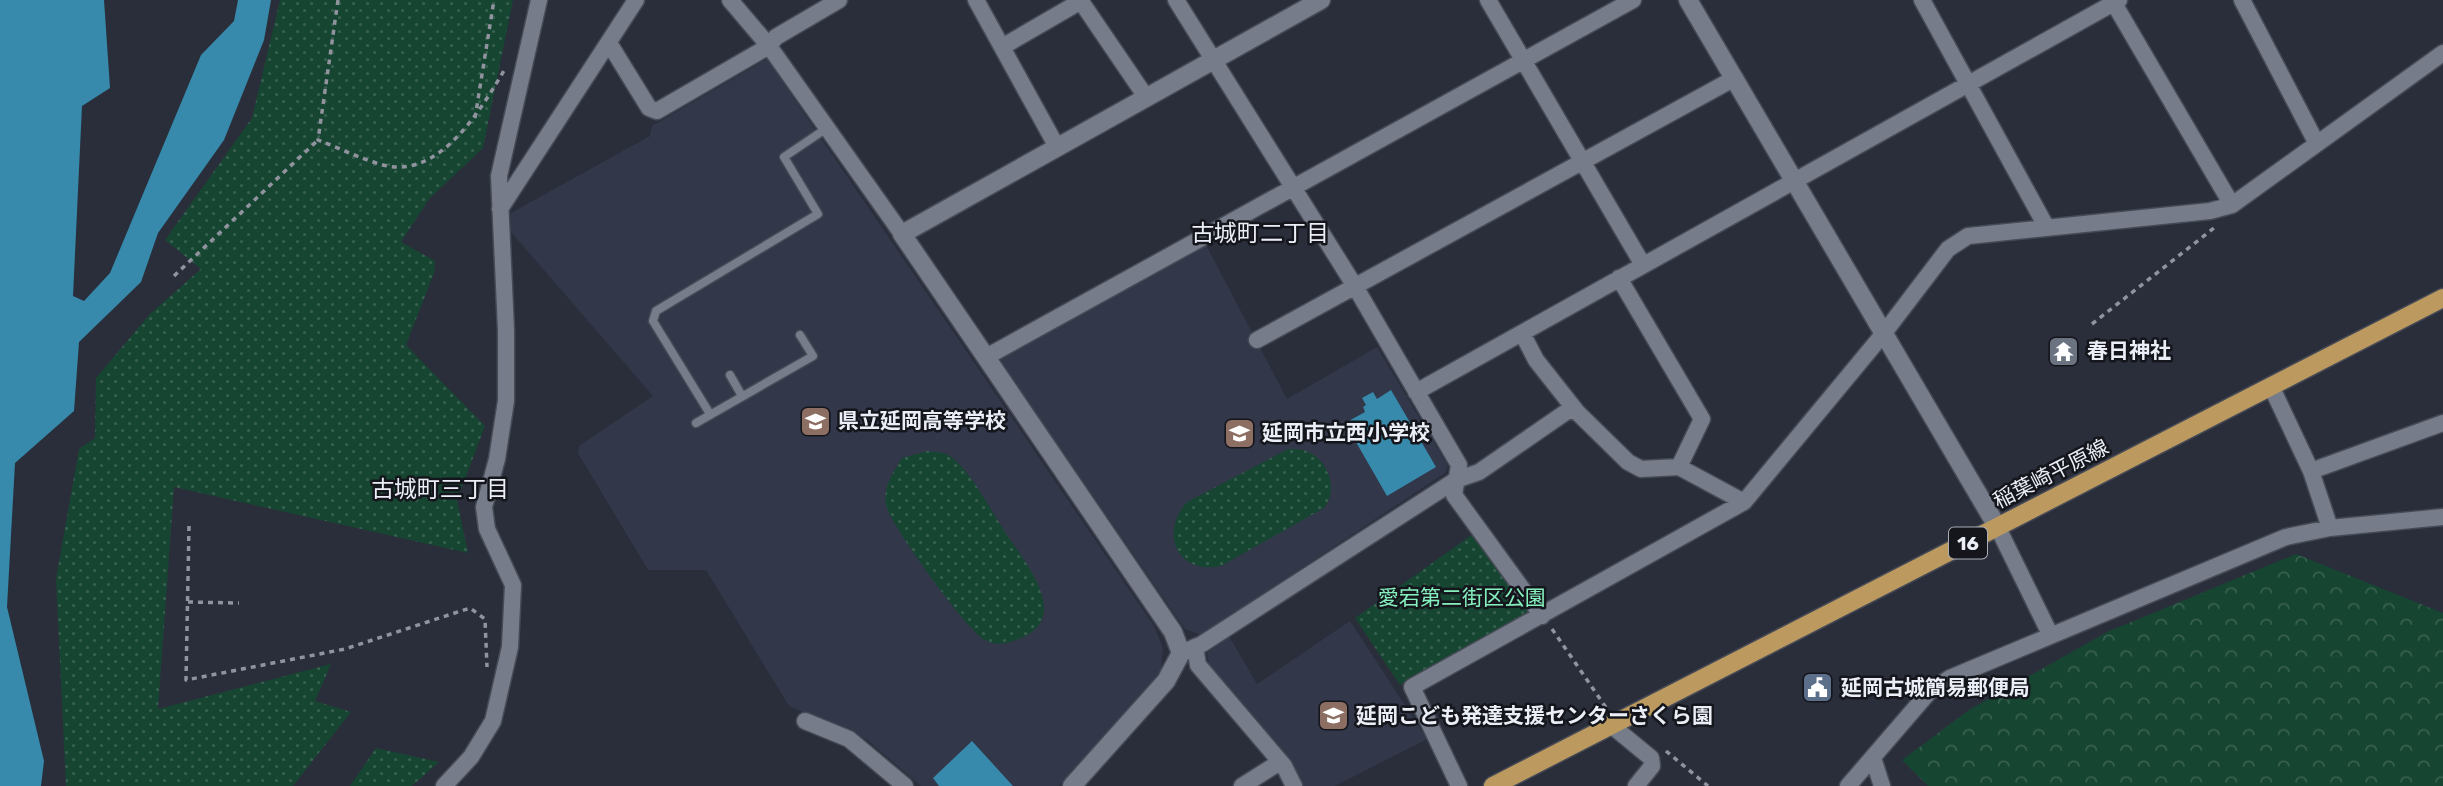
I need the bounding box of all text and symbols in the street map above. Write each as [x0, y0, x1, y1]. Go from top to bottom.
district label: 古城町二丁目 [1191, 219, 1329, 247]
temple icon: 春日神社 [2047, 334, 2081, 368]
place label: 春日神社 [2087, 338, 2171, 363]
school or university icon: 県立延岡高等学校 [798, 404, 832, 438]
place label: 県立延岡高等学校 [838, 408, 1006, 433]
school or university icon: 延岡市立西小学校 [1222, 416, 1256, 450]
place label: 延岡市立西小学校 [1262, 420, 1430, 445]
street label: 稲葉崎平原線 [1989, 434, 2113, 513]
district label: 古城町三丁目 [371, 475, 509, 503]
road number: 16 [1949, 528, 1987, 558]
park label: 愛宕第二街区公園 [1378, 585, 1546, 610]
public building icon: 延岡古城簡易郵便局 [1801, 671, 1835, 705]
place label: 延岡古城簡易郵便局 [1841, 675, 2030, 700]
school or university icon: 延岡こども発達支援センターさくら園 [1316, 699, 1350, 733]
place label: 延岡こども発達支援センターさくら園 [1356, 703, 1713, 728]

